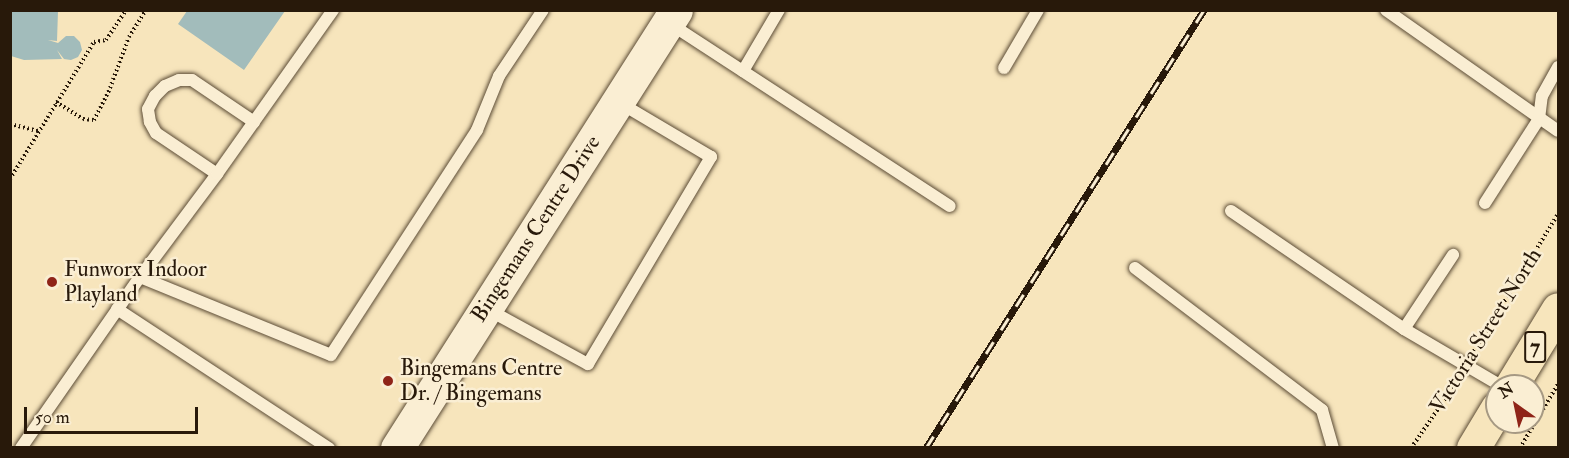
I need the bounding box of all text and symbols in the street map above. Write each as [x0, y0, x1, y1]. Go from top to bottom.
street label: Bingemans Centre Drive [466, 131, 606, 327]
street label: Victoria Street North [1425, 244, 1547, 418]
place label: Funworx Indoor Playland [64, 256, 207, 308]
marker: Funworx Indoor Playland [45, 275, 59, 289]
road number: 7 [1523, 329, 1547, 365]
place label: Bingemans Centre Dr. / Bingemans [400, 355, 562, 406]
marker: Bingemans Centre Dr. / Bingemans [381, 374, 395, 388]
north arrow [1485, 374, 1545, 434]
scale bar [27, 395, 201, 433]
text: 50 m [35, 406, 70, 429]

